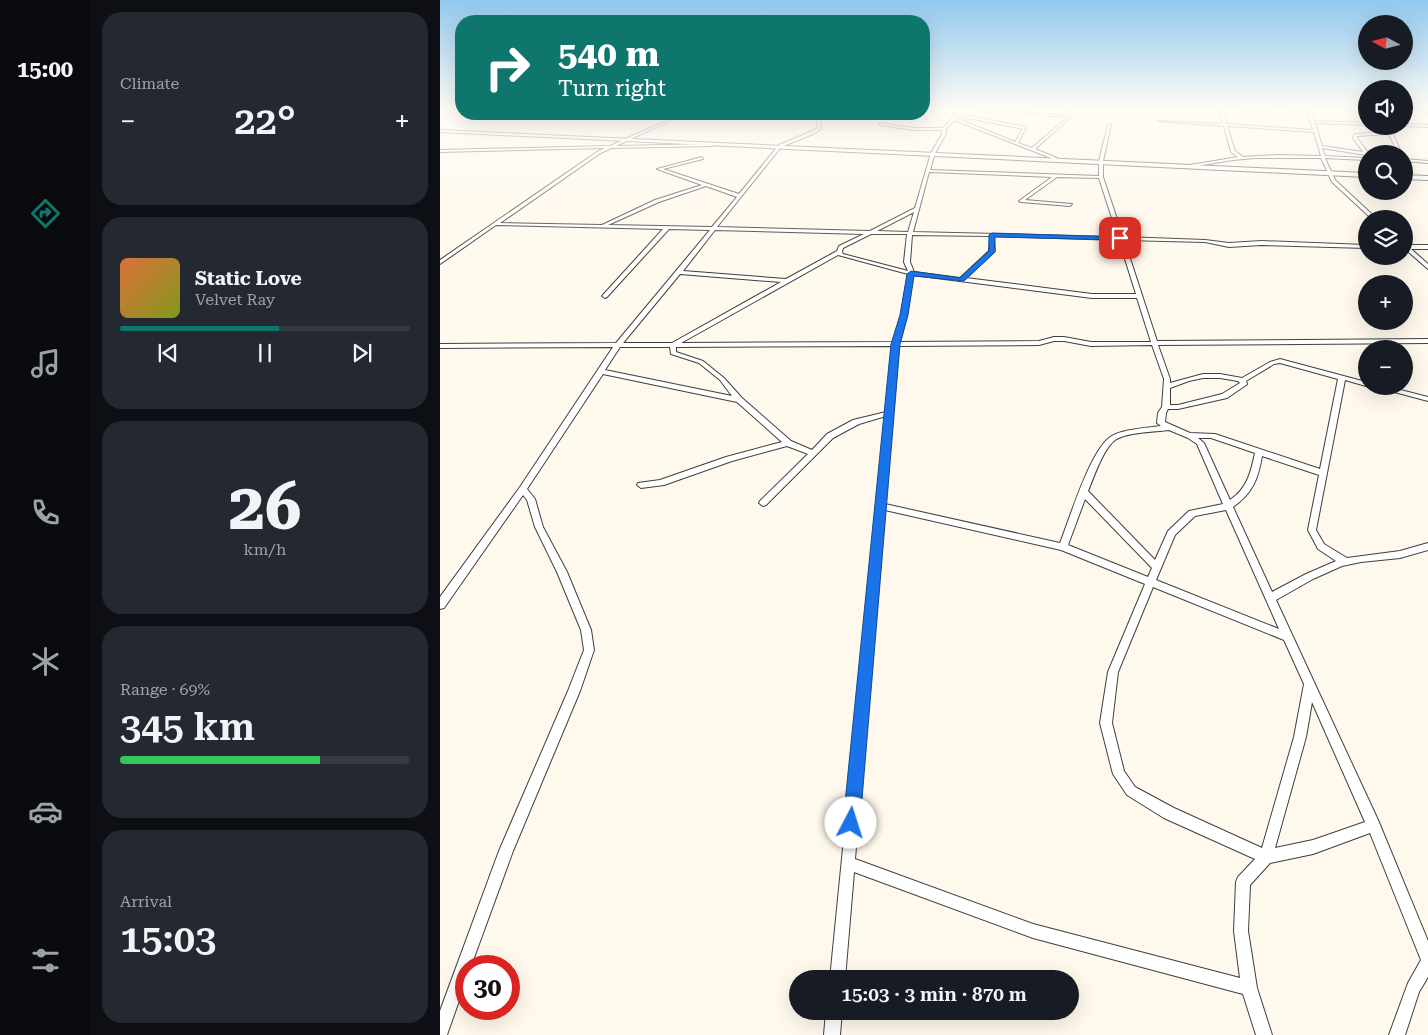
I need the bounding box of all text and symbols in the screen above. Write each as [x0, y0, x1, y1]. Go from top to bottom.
north arrow [1358, 15, 1412, 70]
map controls [1358, 15, 1413, 395]
text: 540 m [558, 34, 659, 75]
icon: right [475, 35, 540, 100]
text: 15:00 [17, 57, 73, 82]
text: Climate [120, 74, 179, 93]
text: Turn right [558, 76, 666, 101]
button: sound [1358, 80, 1413, 135]
text: 22° [234, 99, 296, 143]
text: − [120, 105, 136, 138]
text: + [394, 105, 410, 138]
button: search [1358, 145, 1413, 200]
icon: directions [28, 196, 63, 231]
button: layers [1358, 210, 1413, 265]
pin [1099, 217, 1141, 259]
icon: arrive [1106, 224, 1134, 252]
text: Static Love [195, 267, 302, 290]
button: + [1358, 275, 1413, 330]
text: Velvet Ray [195, 290, 275, 309]
icon: previous [154, 339, 182, 367]
icon: pause [251, 339, 279, 367]
icon: next [348, 339, 376, 367]
button: − [1358, 340, 1413, 395]
icon: music [28, 346, 63, 381]
text: 26 [229, 469, 301, 545]
icon: phone [28, 495, 63, 530]
text: km/h [244, 540, 286, 559]
icon: climate [28, 644, 63, 679]
text: Range · 69% [120, 680, 210, 699]
text: 345 km [120, 705, 255, 749]
icon: car [28, 794, 63, 829]
position arrow [824, 796, 876, 848]
text: Arrival [120, 892, 172, 911]
text: 15:03 [120, 917, 216, 961]
icon: filters [28, 943, 63, 978]
speed limit sign: 30 [455, 955, 520, 1020]
text: 15:03 · 3 min · 870 m [841, 983, 1027, 1006]

